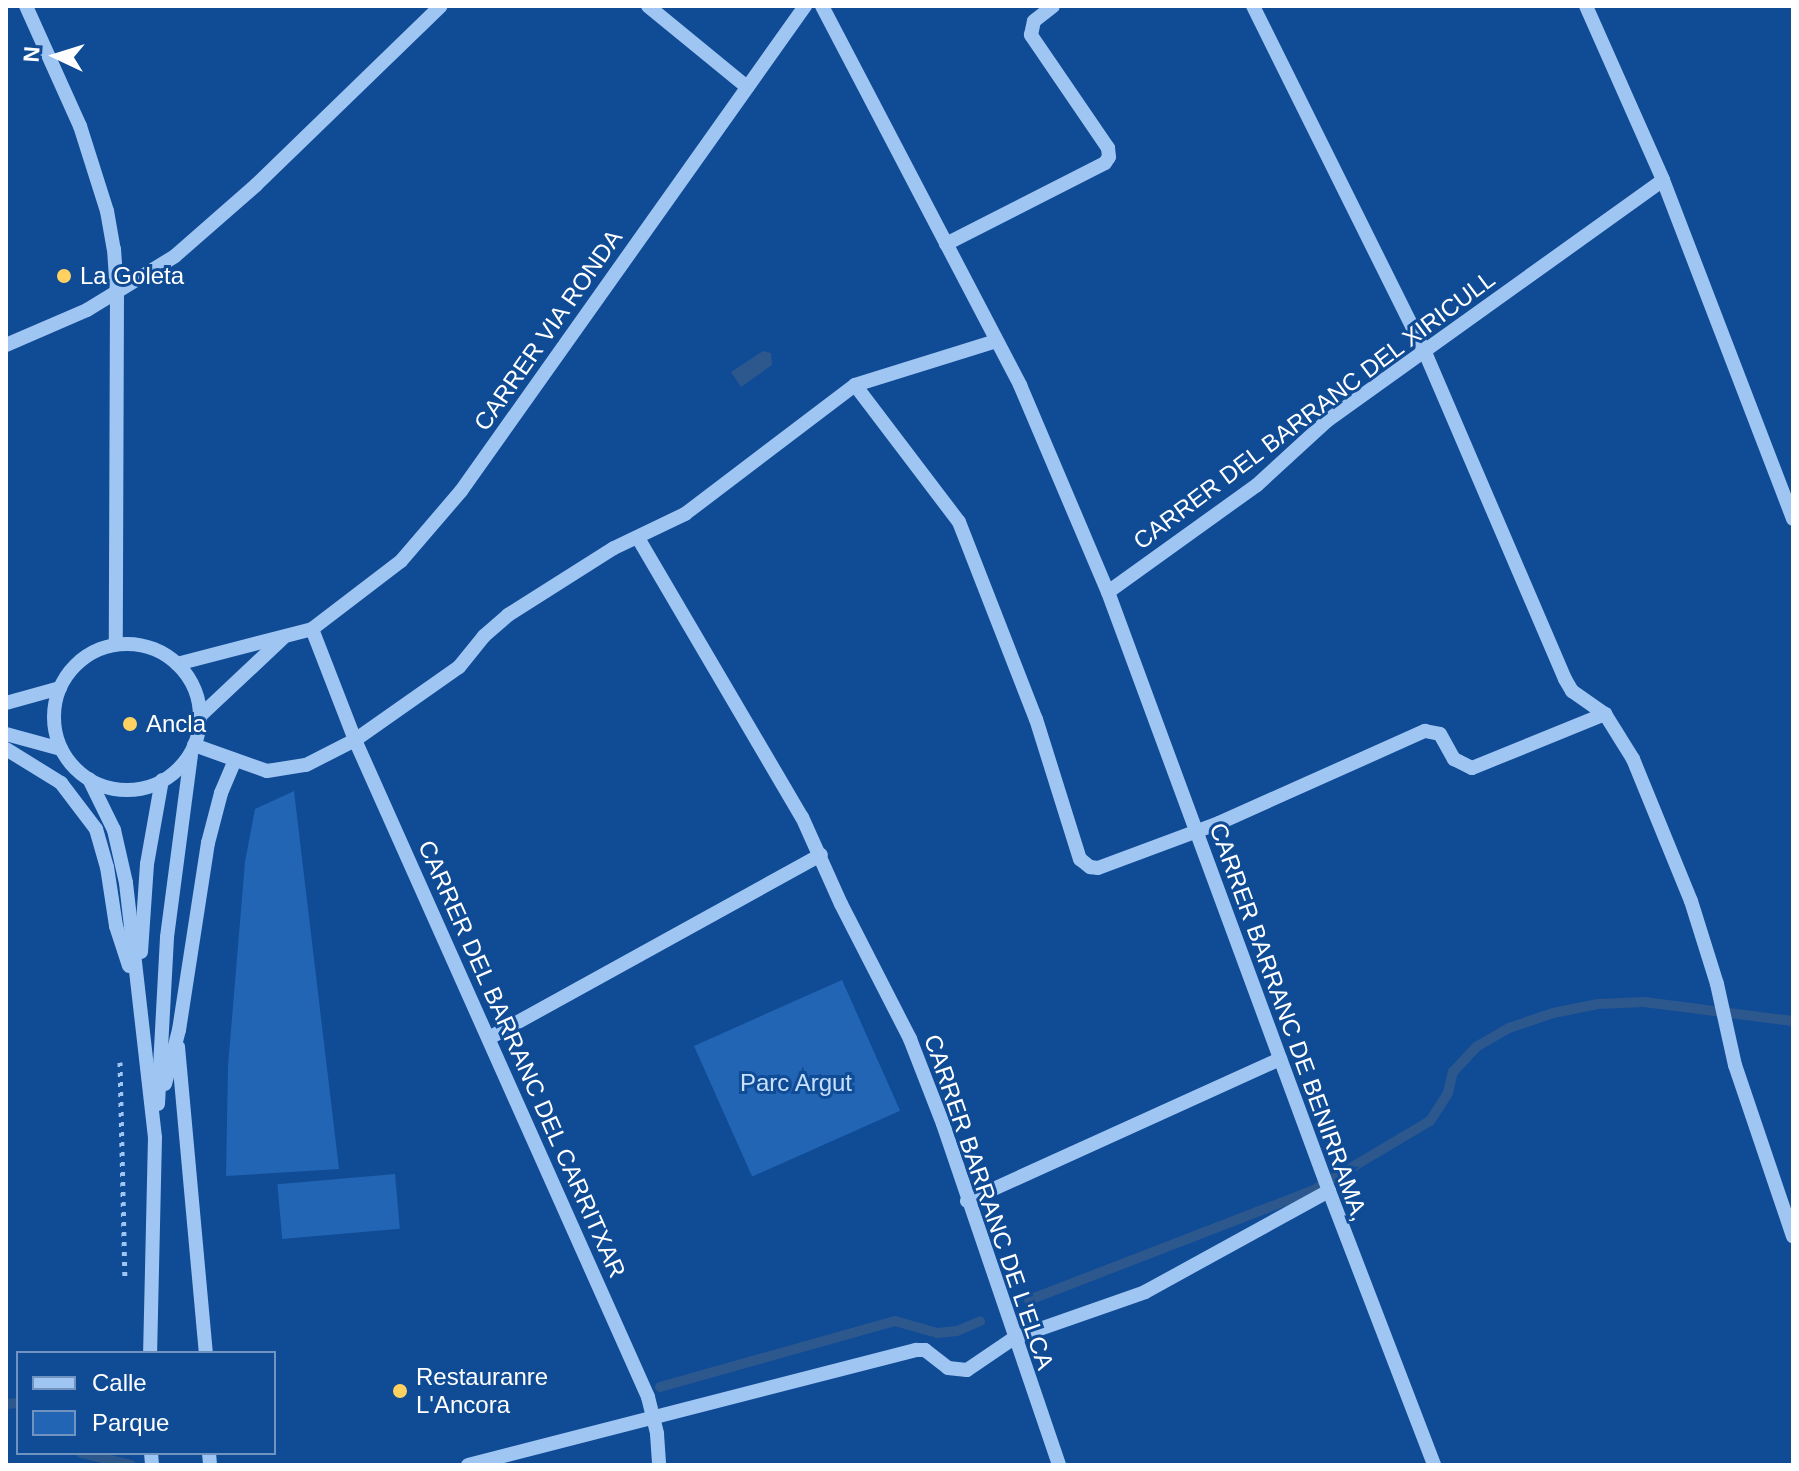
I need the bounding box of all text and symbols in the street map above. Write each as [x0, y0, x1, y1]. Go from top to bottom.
north arrow [16, 16, 96, 96]
text: N [19, 46, 45, 63]
street label: CARRER VIA RONDA [467, 223, 629, 437]
place label: La Goleta [80, 262, 184, 290]
street label: CARRER DEL BARRANC DEL XIRICULL [1127, 264, 1501, 556]
marker: La Goleta [55, 267, 73, 285]
place label: Ancla [146, 710, 206, 738]
marker: Ancla [121, 715, 139, 733]
street label: CARRER BARRANC DE BENIRRAMA, [1203, 819, 1375, 1225]
street label: CARRER DEL BARRANC DEL CARRITXAR [412, 835, 632, 1283]
street label: CARRER BARRANC DE L'ELCA [918, 1031, 1060, 1373]
park label: Parc Argut [739, 1069, 853, 1097]
legend [16, 1351, 276, 1455]
place label: Restauranre L'Ancora [416, 1363, 548, 1419]
text: Calle [92, 1369, 147, 1396]
marker: Restauranre L'Ancora [391, 1382, 409, 1400]
text: Parque [92, 1409, 169, 1436]

